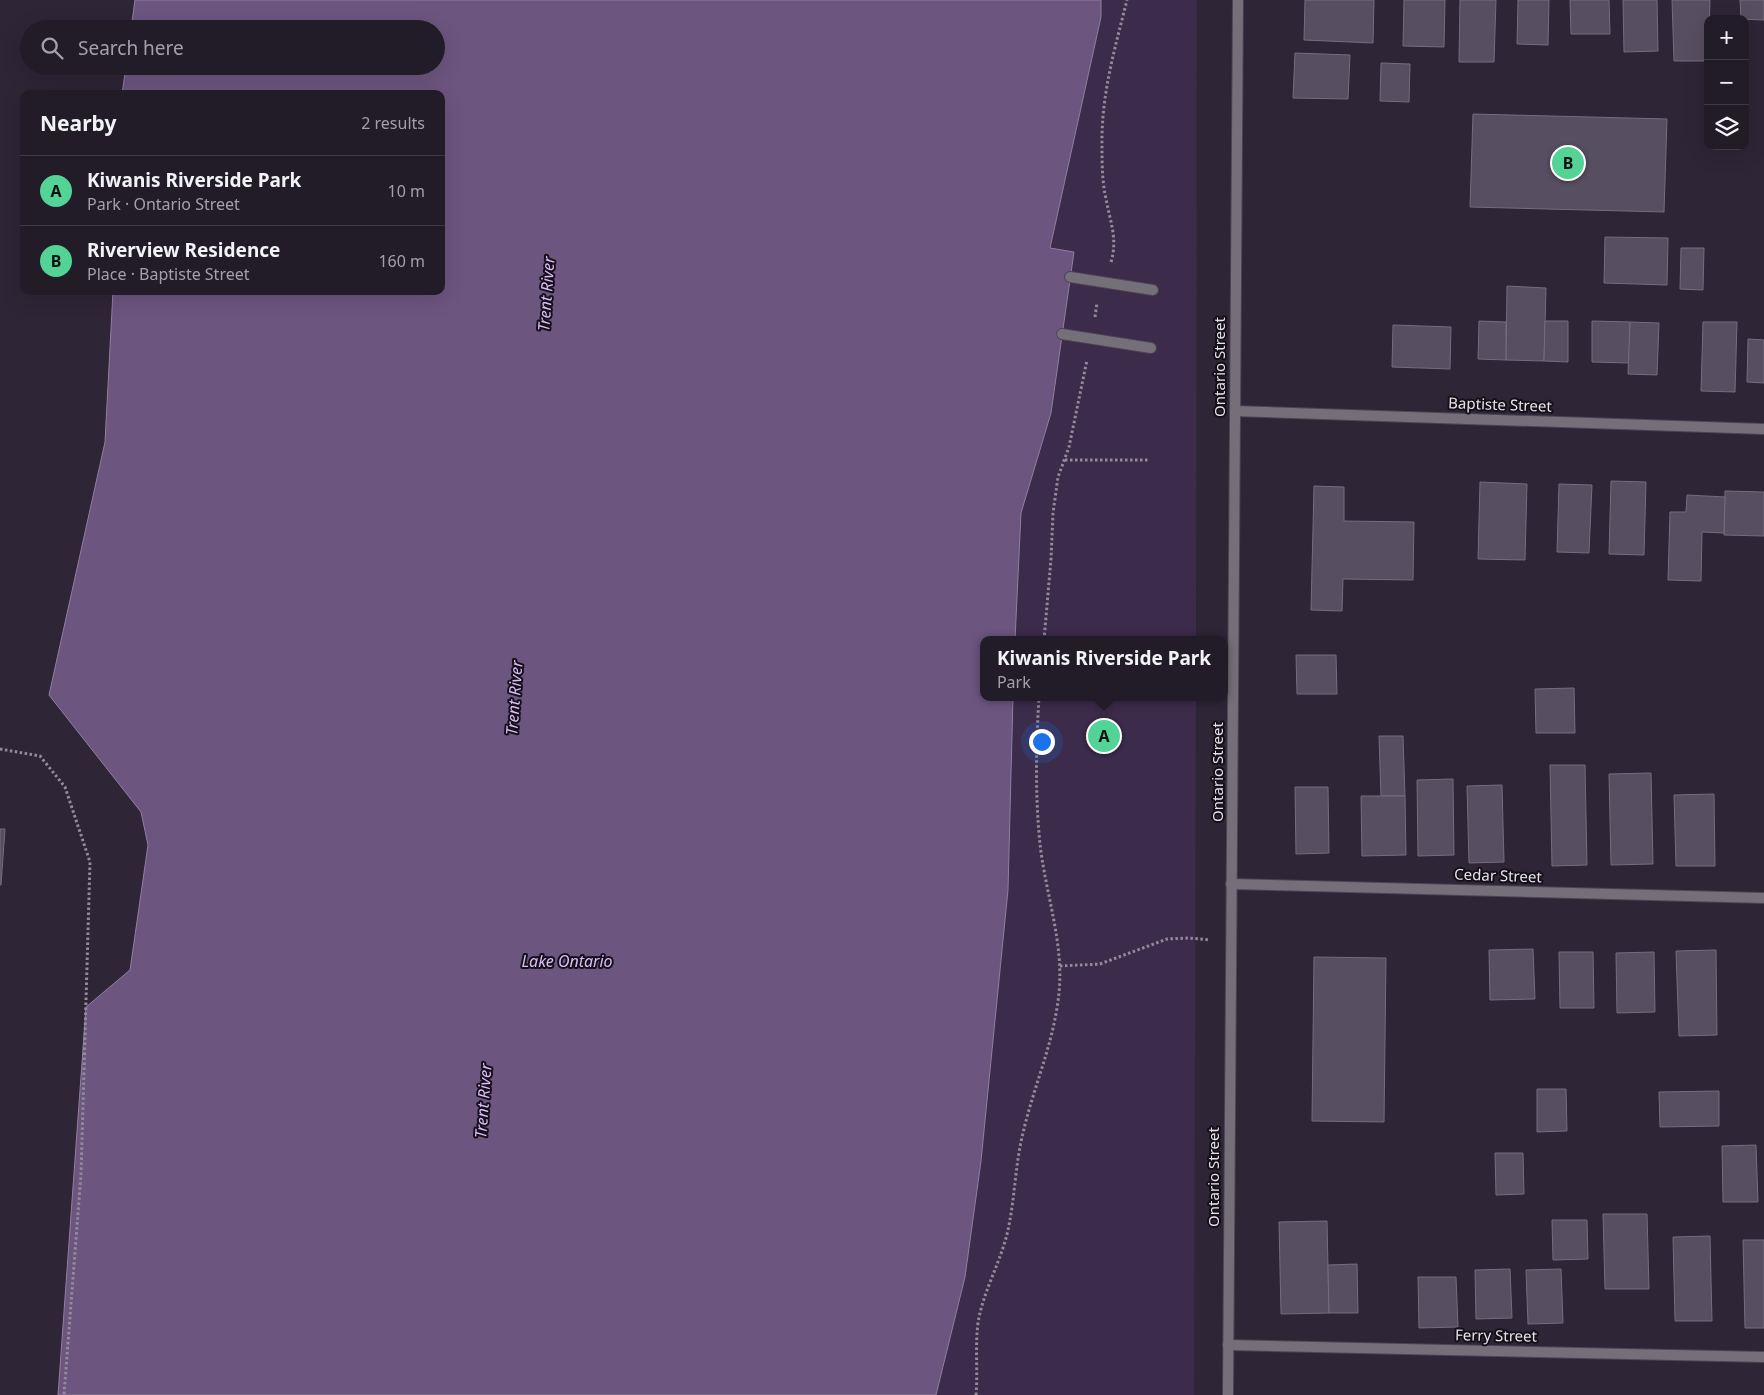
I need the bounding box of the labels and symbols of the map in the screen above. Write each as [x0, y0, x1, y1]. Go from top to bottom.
pin: B [1552, 144, 1584, 182]
water label: Trent River [532, 255, 560, 332]
street label: Ontario Street [1209, 317, 1229, 417]
street label: Baptiste Street [1448, 392, 1553, 416]
water label: Trent River [500, 659, 528, 736]
pin: A [1088, 717, 1120, 755]
street label: Ontario Street [1207, 722, 1227, 822]
your location [1029, 729, 1055, 755]
street label: Cedar Street [1454, 863, 1543, 887]
water label: Lake Ontario [521, 950, 613, 972]
water label: Trent River [469, 1062, 497, 1139]
street label: Ontario Street [1203, 1127, 1223, 1227]
street label: Ferry Street [1455, 1324, 1538, 1346]

